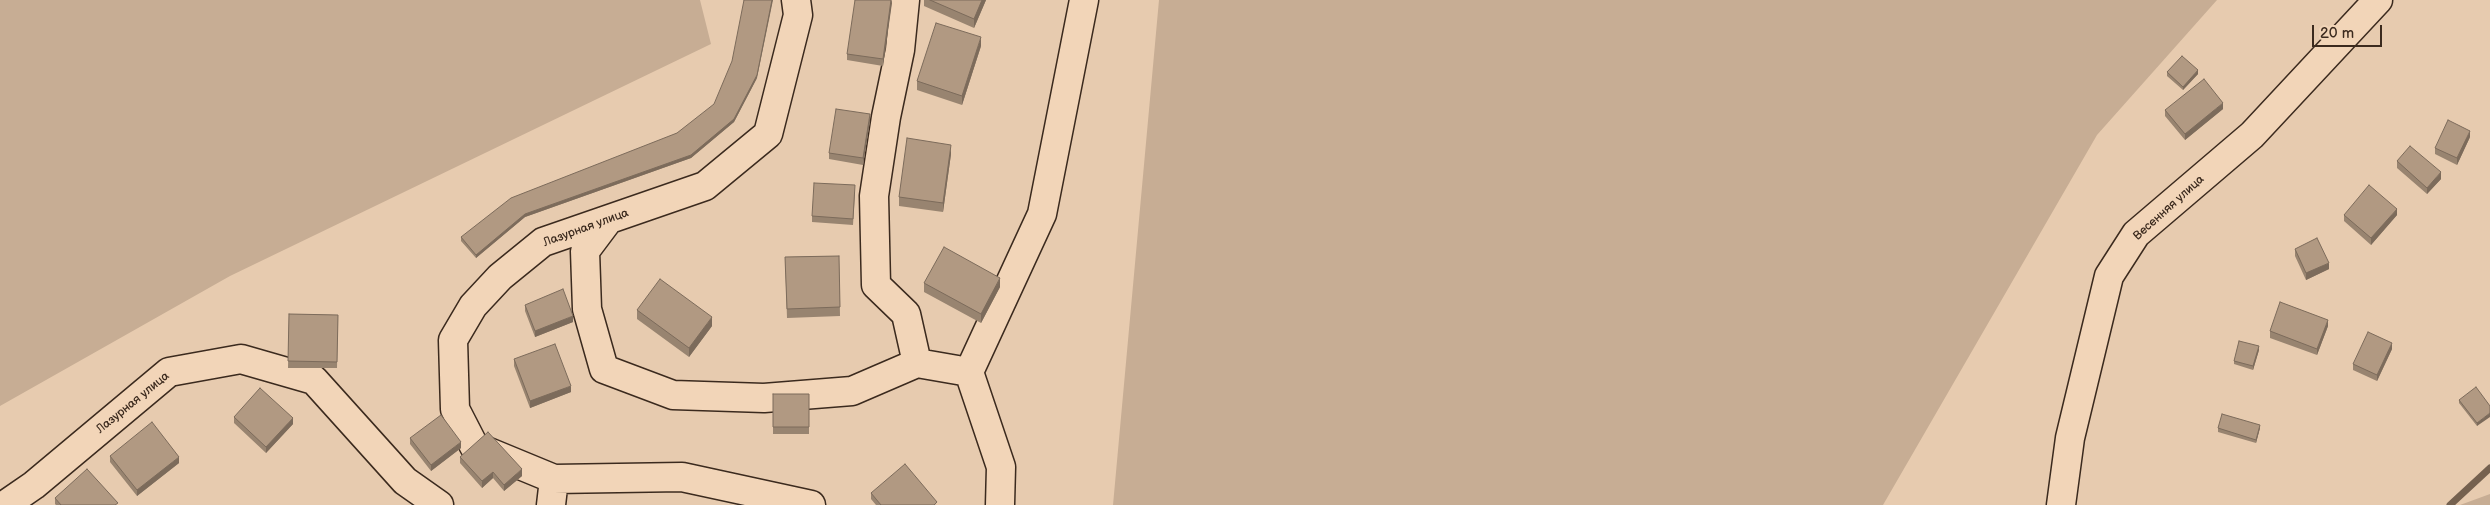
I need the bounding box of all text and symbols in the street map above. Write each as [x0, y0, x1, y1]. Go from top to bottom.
scale bar [2315, 15, 2385, 47]
text: 20 m [2320, 24, 2354, 43]
street label: Весенняя улица [2131, 172, 2207, 244]
street label: Лазурная улица [541, 206, 631, 250]
street label: Лазурная улица [94, 369, 172, 437]

